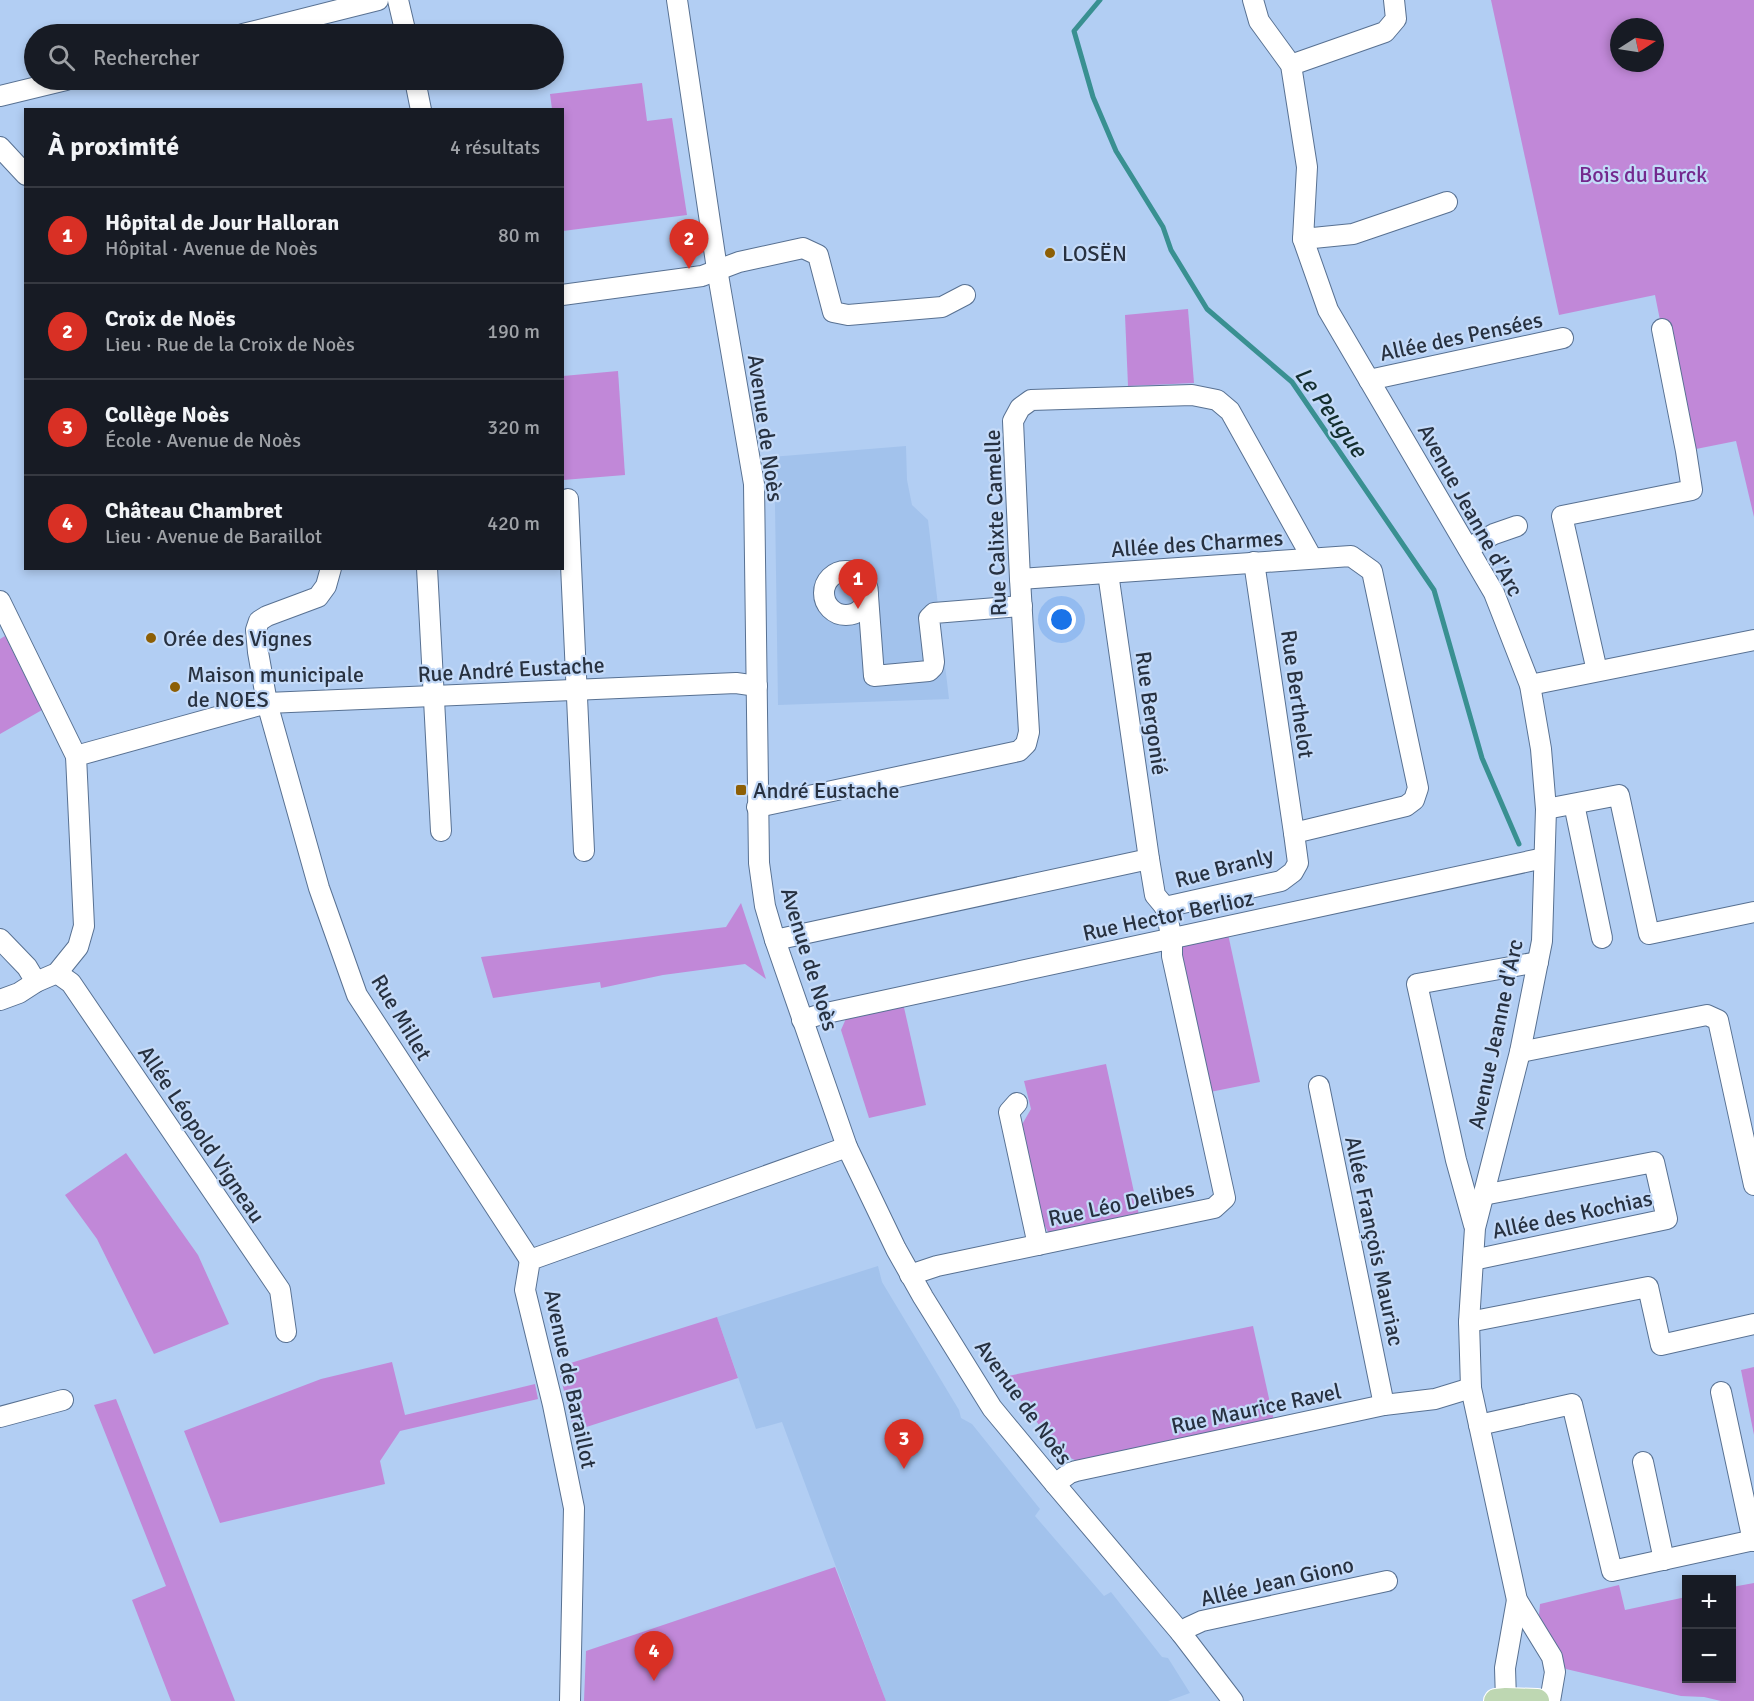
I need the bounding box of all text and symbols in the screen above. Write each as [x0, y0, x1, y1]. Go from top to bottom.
north arrow [1610, 18, 1664, 72]
search box [24, 24, 564, 90]
icon: search [45, 41, 78, 74]
text: Rechercher [93, 44, 199, 71]
text: À proximité [48, 131, 179, 163]
text: 4 résultats [450, 135, 540, 160]
park label: Bois du Burck [1579, 161, 1707, 188]
text: Hôpital de Jour Halloran [105, 209, 339, 236]
pin: 2 [670, 220, 708, 269]
text: 1 [62, 223, 73, 248]
text: 80 m [498, 223, 540, 248]
text: Hôpital · Avenue de Noès [105, 236, 317, 261]
place label: LOSËN [1062, 240, 1127, 267]
marker: LOSËN [1043, 246, 1057, 260]
text: Croix de Noës [105, 305, 235, 332]
street label: Allée des Pensées [1377, 306, 1545, 367]
text: 2 [62, 319, 73, 344]
text: 190 m [487, 319, 540, 344]
text: Lieu · Rue de la Croix de Noès [105, 332, 355, 357]
street label: Avenue de Noès [742, 353, 789, 503]
water label: Le Peugue [1288, 361, 1375, 464]
text: Collège Noès [105, 401, 229, 428]
text: 3 [62, 415, 73, 440]
text: 320 m [487, 415, 540, 440]
street label: Avenue Jeanne d'Arc [1412, 419, 1529, 601]
text: École · Avenue de Noès [105, 428, 301, 453]
street label: Rue Calixte Camelle [979, 429, 1012, 617]
text: Château Chambret [105, 497, 282, 524]
text: 4 [62, 511, 73, 536]
text: 420 m [487, 511, 540, 536]
text: Lieu · Avenue de Baraillot [105, 524, 322, 549]
street label: Allée des Charmes [1110, 524, 1284, 563]
pin: 1 [838, 560, 878, 609]
your location [1047, 605, 1076, 634]
place label: Orée des Vignes [163, 625, 312, 652]
street label: Rue Berthelot [1275, 628, 1320, 760]
marker: Orée des Vignes [144, 631, 158, 645]
street label: Rue Bergonié [1129, 649, 1174, 777]
street label: Rue André Eustache [417, 651, 605, 688]
place label: Maison municipale de NOES [187, 661, 364, 713]
marker: Maison municipale de NOES [168, 680, 182, 694]
place label: André Eustache [753, 777, 900, 804]
marker: André Eustache [734, 783, 748, 797]
street label: Rue Branly [1172, 841, 1277, 894]
street label: Avenue de Noès [775, 884, 844, 1034]
street label: Rue Hector Berlioz [1080, 884, 1256, 947]
street label: Avenue Jeanne d'Arc [1462, 937, 1529, 1131]
street label: Rue Millet [365, 969, 438, 1065]
street label: Allée Léopold Vigneau [132, 1040, 271, 1228]
street label: Allée François Mauriac [1339, 1134, 1410, 1348]
street label: Rue Léo Delibes [1046, 1175, 1197, 1232]
street label: Allée des Kochias [1490, 1184, 1655, 1245]
street label: Avenue de Baraillot [538, 1287, 603, 1471]
street label: Avenue de Noès [969, 1334, 1078, 1470]
street label: Rue Maurice Ravel [1169, 1377, 1344, 1440]
pin: 3 [884, 1420, 924, 1469]
street label: Allée Jean Giono [1198, 1551, 1356, 1612]
map controls [1682, 1575, 1736, 1683]
button: + [1682, 1575, 1736, 1629]
button: − [1682, 1629, 1736, 1683]
pin: 4 [634, 1632, 674, 1681]

